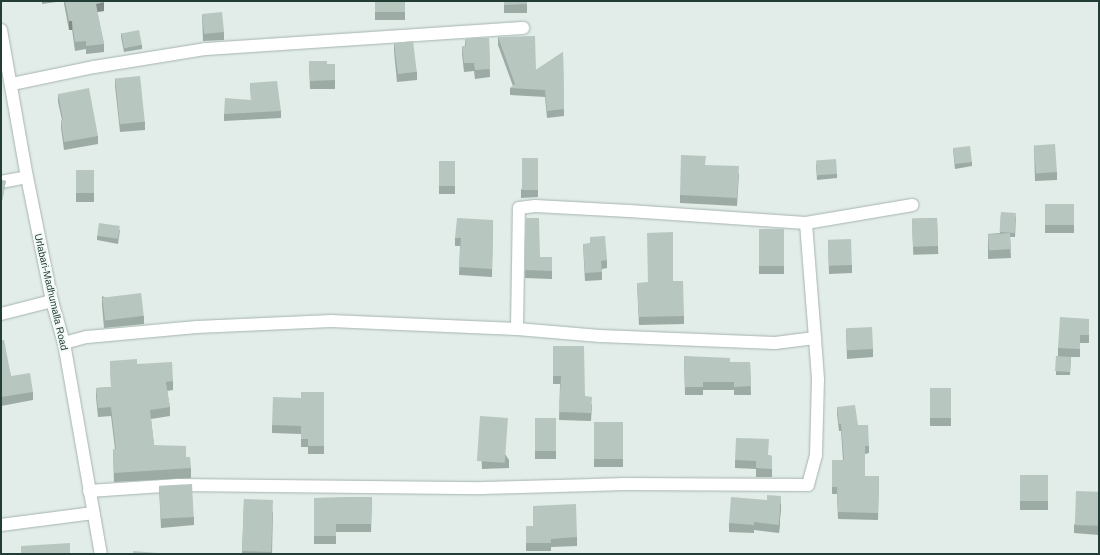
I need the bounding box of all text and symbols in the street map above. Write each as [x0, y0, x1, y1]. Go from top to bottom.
street label: Urlabari-Madhumalla Road [32, 232, 70, 352]

